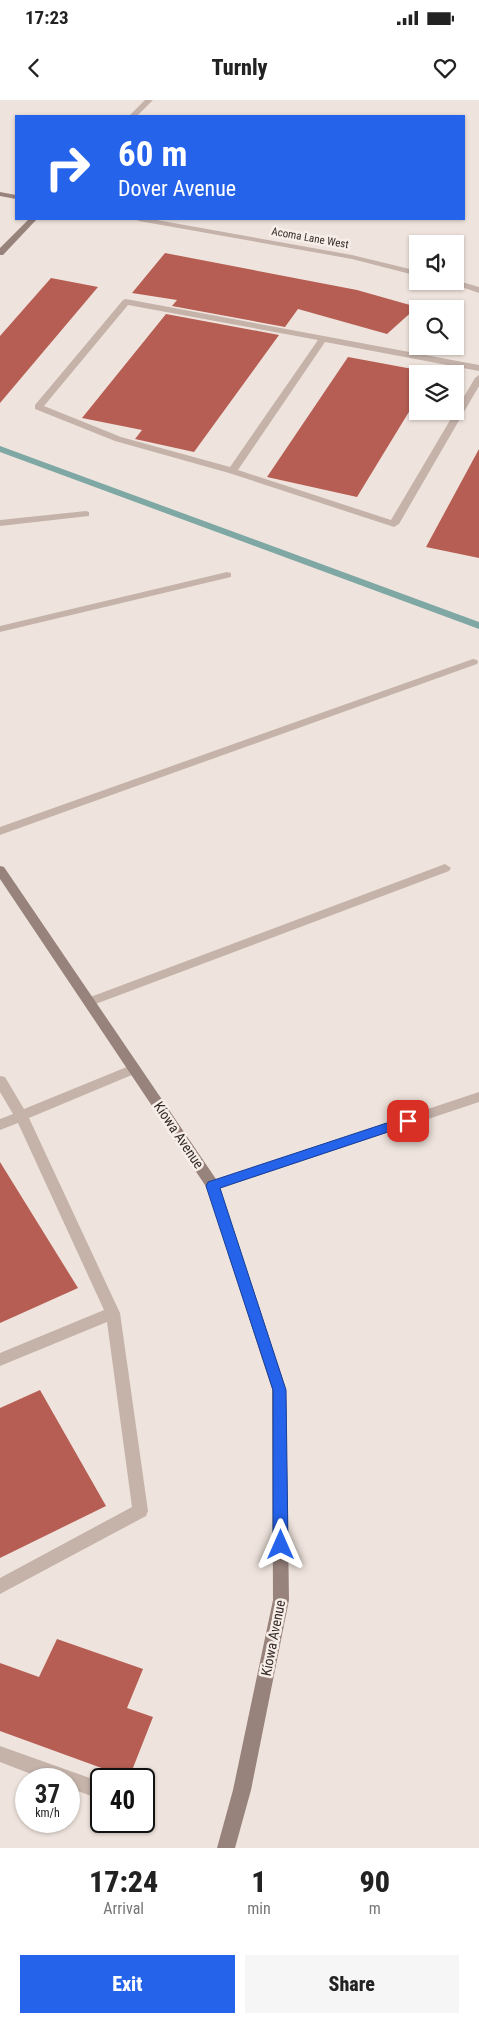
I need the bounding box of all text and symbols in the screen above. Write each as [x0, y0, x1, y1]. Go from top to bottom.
text: 17:23 [25, 6, 69, 29]
icon: back [20, 54, 48, 82]
icon: heart [431, 54, 459, 82]
text: Turnly [211, 55, 268, 80]
text: 60 m [118, 134, 187, 175]
icon: right [35, 135, 100, 200]
text: Dover Avenue [118, 176, 236, 201]
street label: Acoma Lane West [270, 225, 350, 251]
map controls [409, 235, 464, 420]
button: sound [409, 235, 464, 290]
button: search [409, 300, 464, 355]
button: layers [409, 365, 464, 420]
street label: Kiowa Avenue [151, 1099, 207, 1172]
pin [387, 1100, 429, 1142]
icon: arrive [394, 1107, 422, 1135]
position arrow [254, 1518, 306, 1570]
street label: Kiowa Avenue [258, 1598, 288, 1677]
speed limit sign: 40 [90, 1768, 155, 1833]
text: 37 [35, 1780, 60, 1809]
text: km/h [35, 1806, 60, 1820]
text: 17:24 [89, 1864, 158, 1899]
text: 1 [251, 1864, 267, 1899]
text: 90 [360, 1864, 390, 1899]
text: Arrival [103, 1899, 144, 1918]
text: min [247, 1899, 271, 1918]
text: m [369, 1899, 381, 1918]
button: Exit [20, 1955, 235, 2013]
button: Share [245, 1955, 459, 2013]

